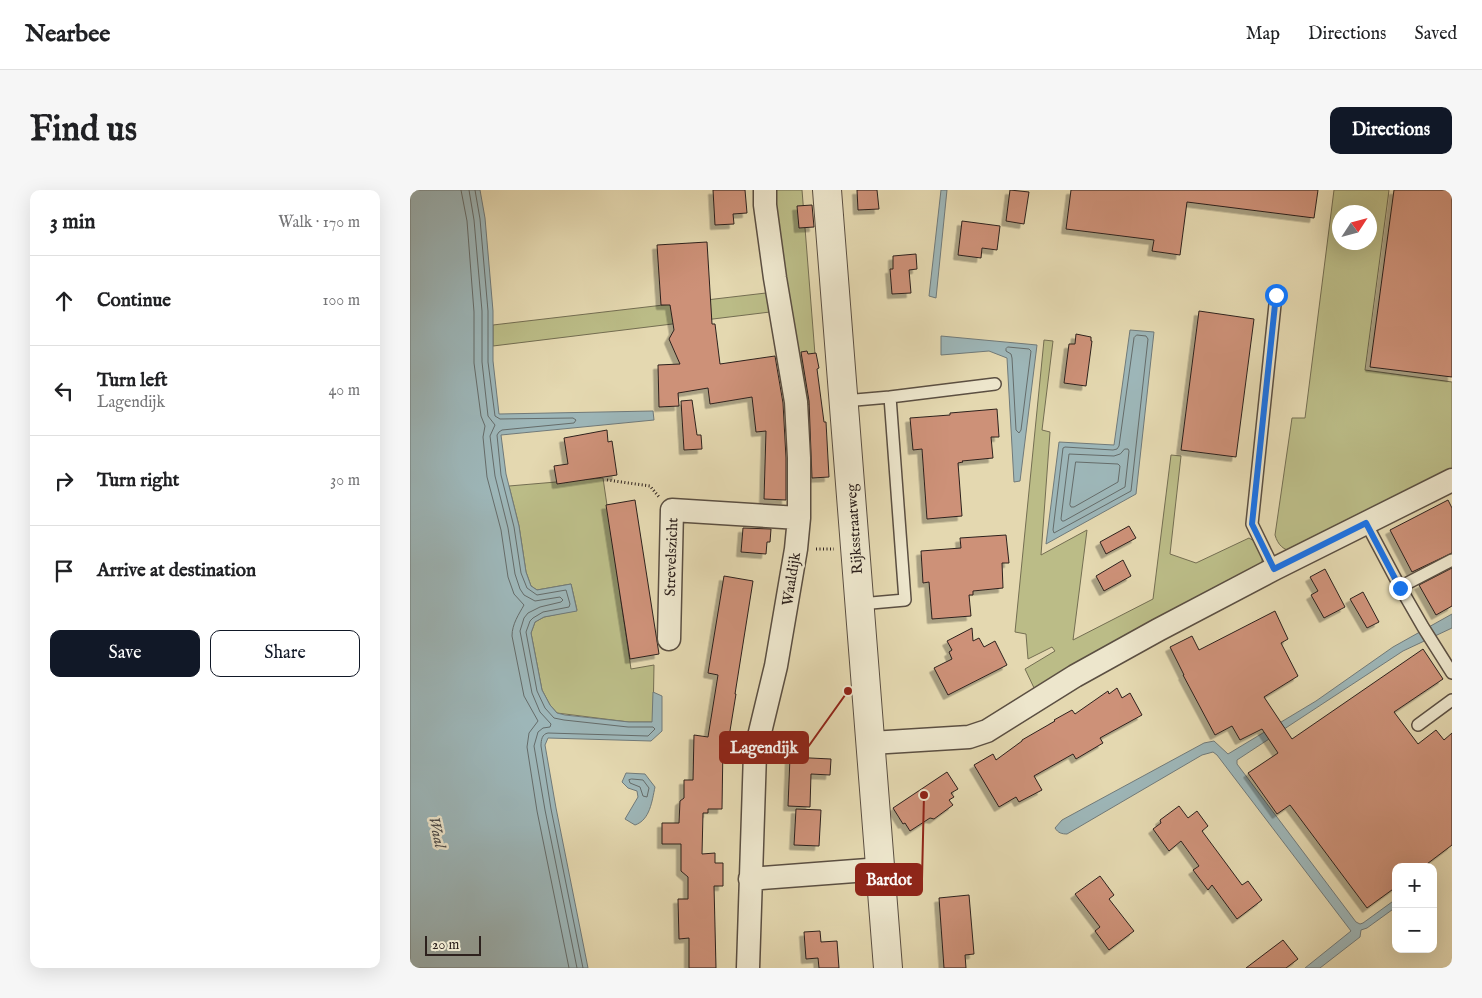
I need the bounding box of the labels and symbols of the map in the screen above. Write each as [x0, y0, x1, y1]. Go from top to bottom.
north arrow [1332, 205, 1377, 250]
route start [1265, 284, 1288, 307]
street label: Rijksstraatweg [842, 482, 867, 575]
street label: Strevelszicht [661, 517, 682, 597]
street label: Waaldijk [778, 550, 805, 607]
route end [1389, 577, 1412, 600]
callout: Lagendijk [720, 732, 808, 763]
text: Lagendijk [730, 739, 798, 759]
water label: Waal [423, 815, 449, 851]
callout: Bardot [856, 864, 922, 895]
text: Bardot [866, 871, 913, 891]
scale bar [425, 933, 481, 956]

